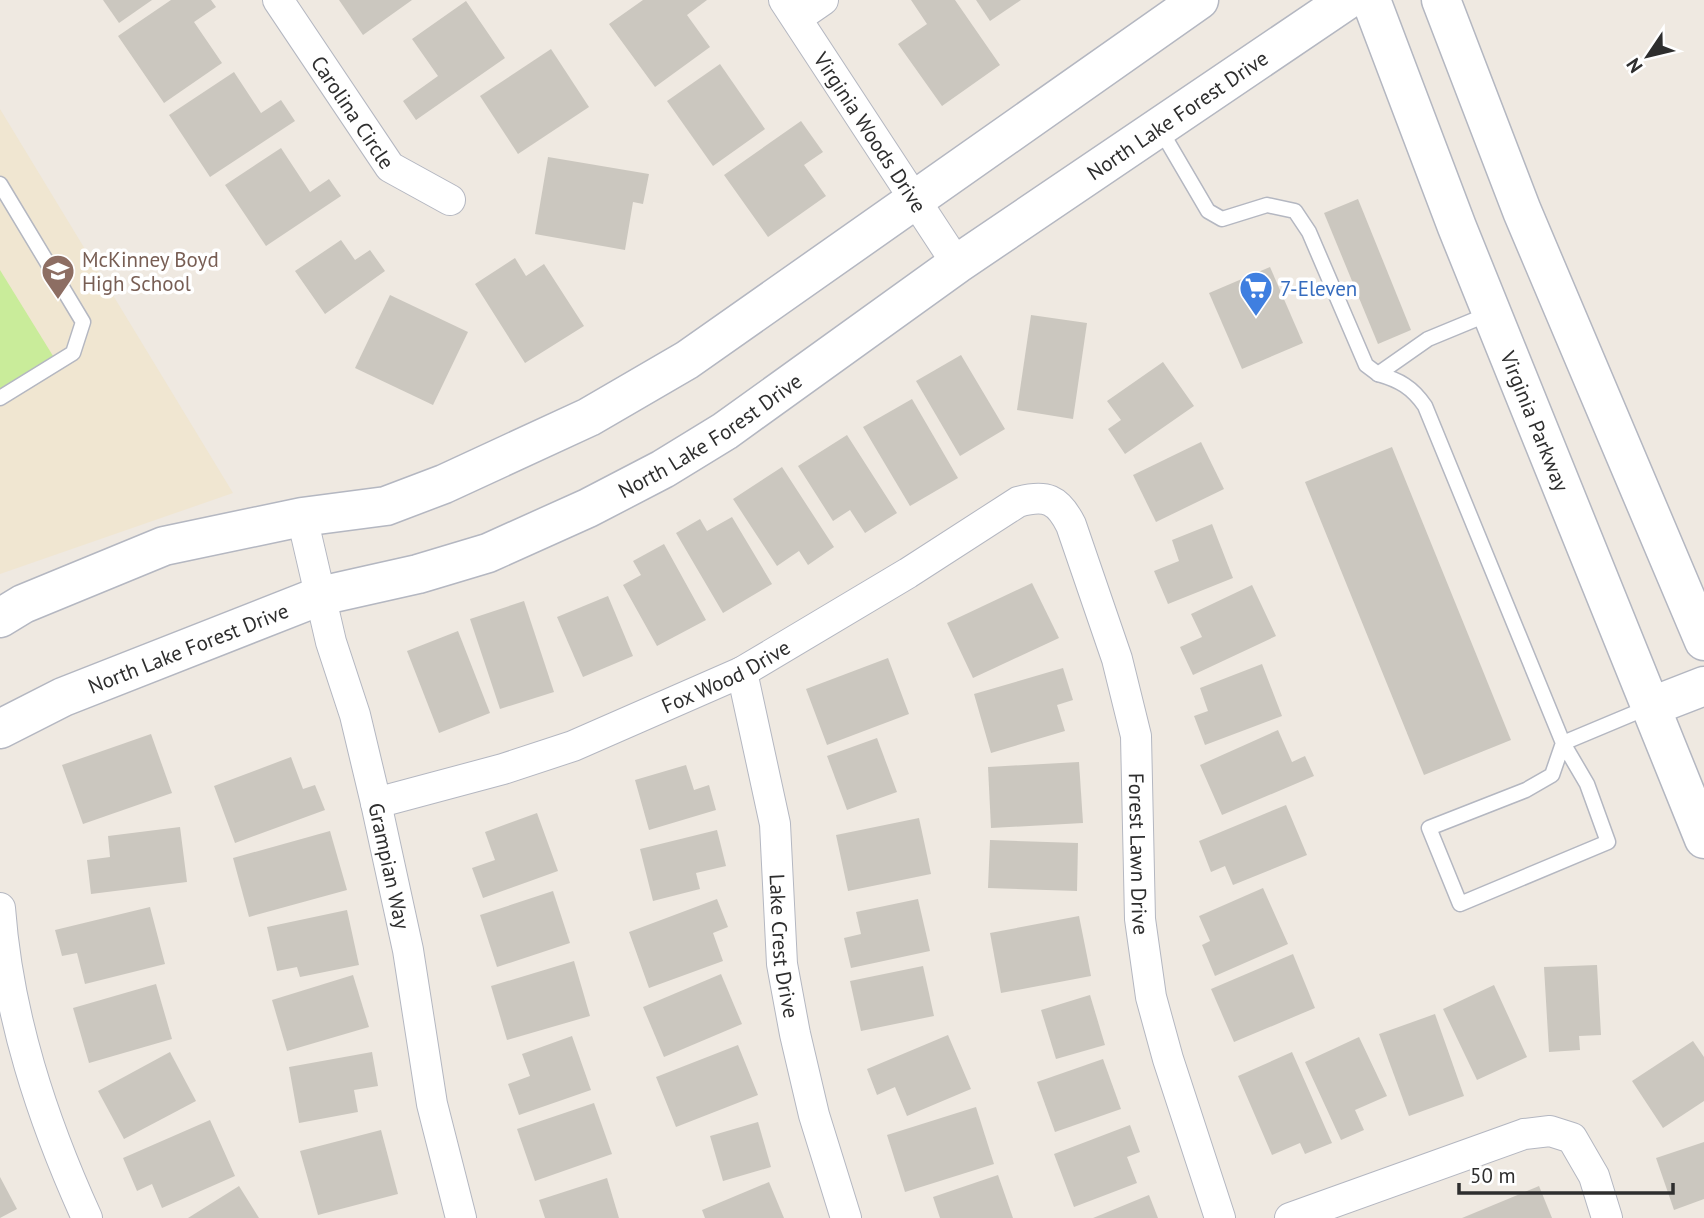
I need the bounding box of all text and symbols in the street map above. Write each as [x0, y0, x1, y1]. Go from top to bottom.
north arrow [1613, 21, 1683, 91]
street label: North Lake Forest Drive [1081, 44, 1273, 186]
street label: Virginia Woods Drive [808, 46, 933, 217]
street label: Carolina Circle [306, 50, 401, 174]
text: N [1621, 54, 1647, 78]
place label: McKinney Boyd High School [82, 246, 219, 297]
school or university icon: McKinney Boyd High School [39, 252, 77, 301]
supermarket icon: 7-Eleven [1237, 269, 1275, 318]
place label: 7-Eleven [1280, 275, 1357, 302]
street label: Virginia Parkway [1495, 346, 1576, 495]
street label: North Lake Forest Drive [613, 367, 807, 504]
street label: North Lake Forest Drive [84, 596, 292, 699]
street label: Fox Wood Drive [657, 633, 795, 719]
street label: Forest Lawn Drive [1123, 772, 1156, 937]
street label: Grampian Way [363, 800, 417, 932]
street label: Lake Crest Drive [764, 873, 805, 1020]
scale bar [1459, 1152, 1672, 1196]
text: 50 m [1470, 1162, 1516, 1189]

